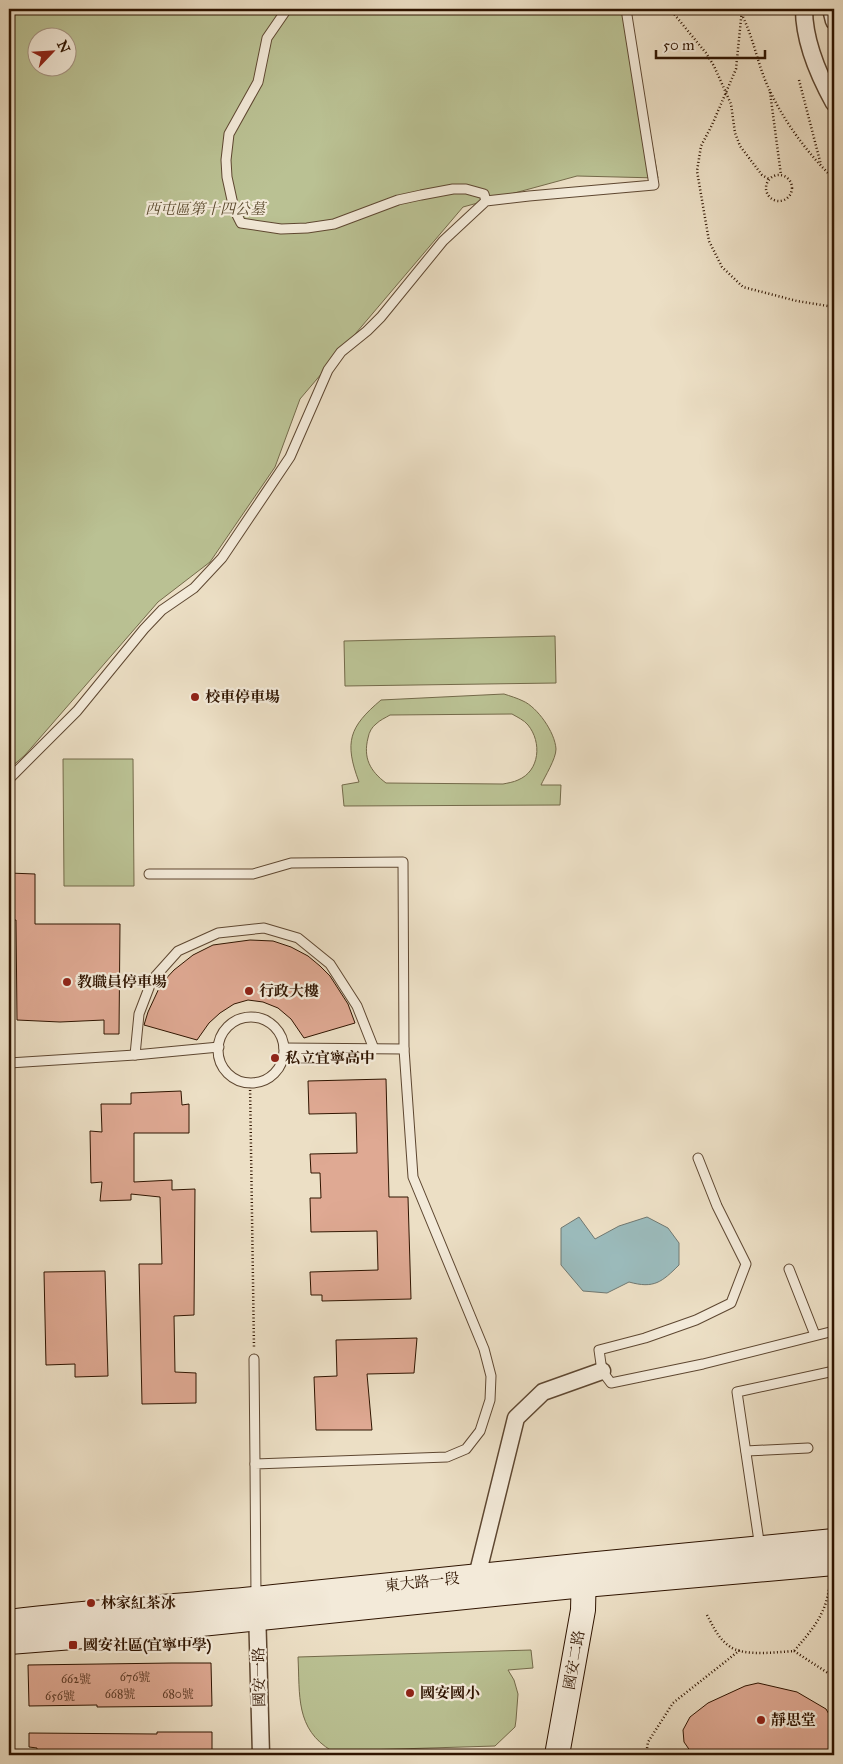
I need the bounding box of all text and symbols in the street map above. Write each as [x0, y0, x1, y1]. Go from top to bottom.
north arrow [28, 28, 78, 78]
scale bar [656, 28, 764, 60]
text: 50 m [663, 36, 695, 54]
text: N [53, 38, 74, 56]
park label: 西屯區第十四公墓 [145, 200, 268, 218]
place label: 校車停車場 [205, 688, 280, 706]
marker: 校車停車場 [189, 691, 201, 703]
place label: 教職員停車場 [77, 973, 167, 991]
marker: 教職員停車場 [61, 976, 73, 988]
place label: 行政大樓 [259, 982, 319, 1000]
marker: 行政大樓 [243, 985, 255, 997]
place label: 私立宜寧高中 [285, 1049, 375, 1067]
marker: 私立宜寧高中 [269, 1052, 281, 1064]
street label: 東大路一段 [384, 1569, 460, 1595]
place label: 林家紅茶冰 [101, 1594, 176, 1612]
marker: 林家紅茶冰 [85, 1597, 97, 1609]
street label: 國安二路 [560, 1629, 588, 1691]
place label: 國安社區(宜寧中學) [83, 1636, 211, 1655]
marker: 國安社區(宜寧中學) [67, 1639, 79, 1651]
street label: 國安一路 [249, 1647, 269, 1707]
house number: 676號 [120, 1670, 150, 1684]
house number: 662號 [61, 1672, 91, 1686]
place label: 國安國小 [420, 1684, 480, 1702]
house number: 668號 [105, 1687, 135, 1701]
house number: 680號 [162, 1687, 194, 1701]
marker: 國安國小 [404, 1687, 416, 1699]
house number: 656號 [45, 1689, 75, 1703]
place label: 靜思堂 [771, 1711, 816, 1729]
marker: 靜思堂 [755, 1714, 767, 1726]

